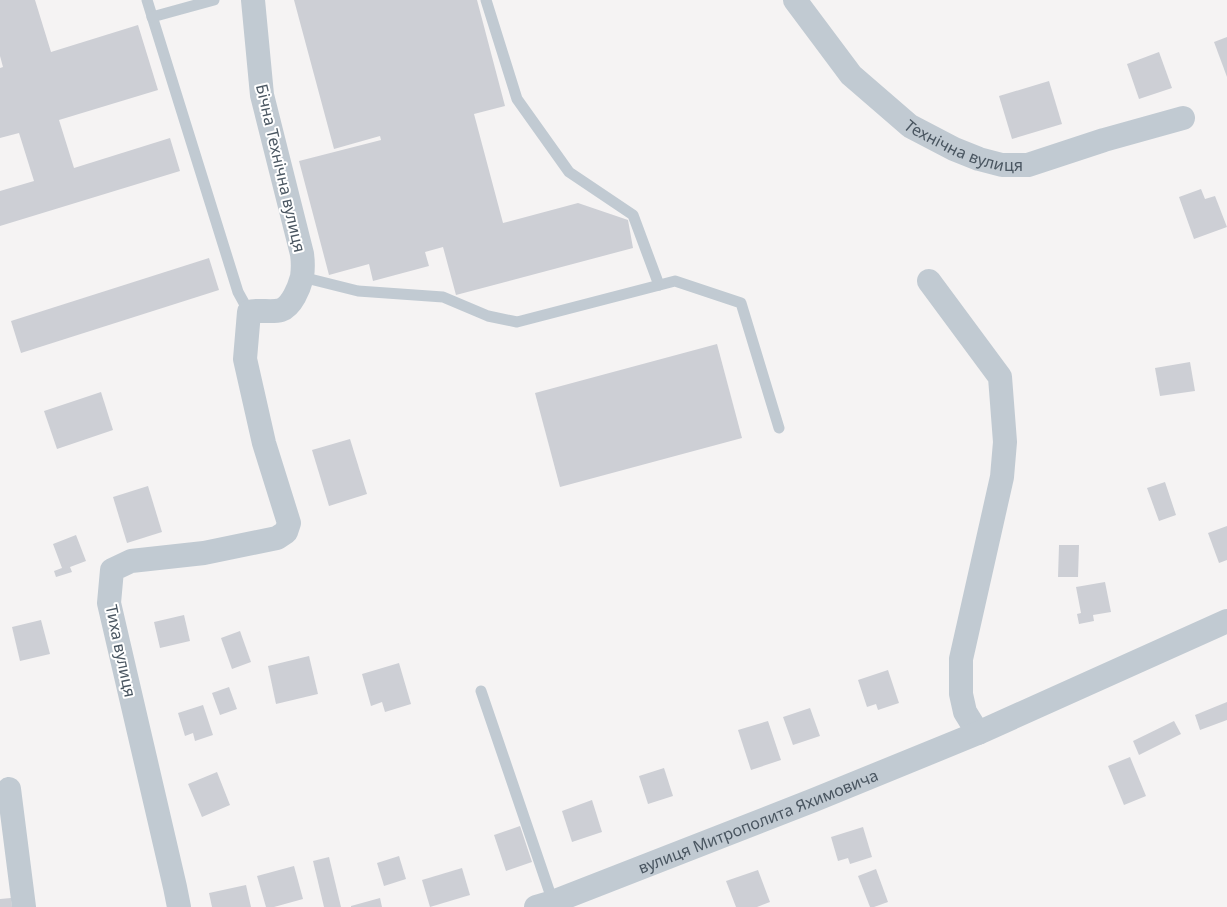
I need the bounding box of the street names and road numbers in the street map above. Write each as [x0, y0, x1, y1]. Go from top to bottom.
street label: Бічна Технічна вулиця [251, 82, 311, 254]
street label: Технічна вулиця [899, 115, 1023, 176]
street label: Тиха вулиця [100, 603, 142, 699]
street label: вулиця Митрополита Яхимовича [635, 764, 881, 879]

